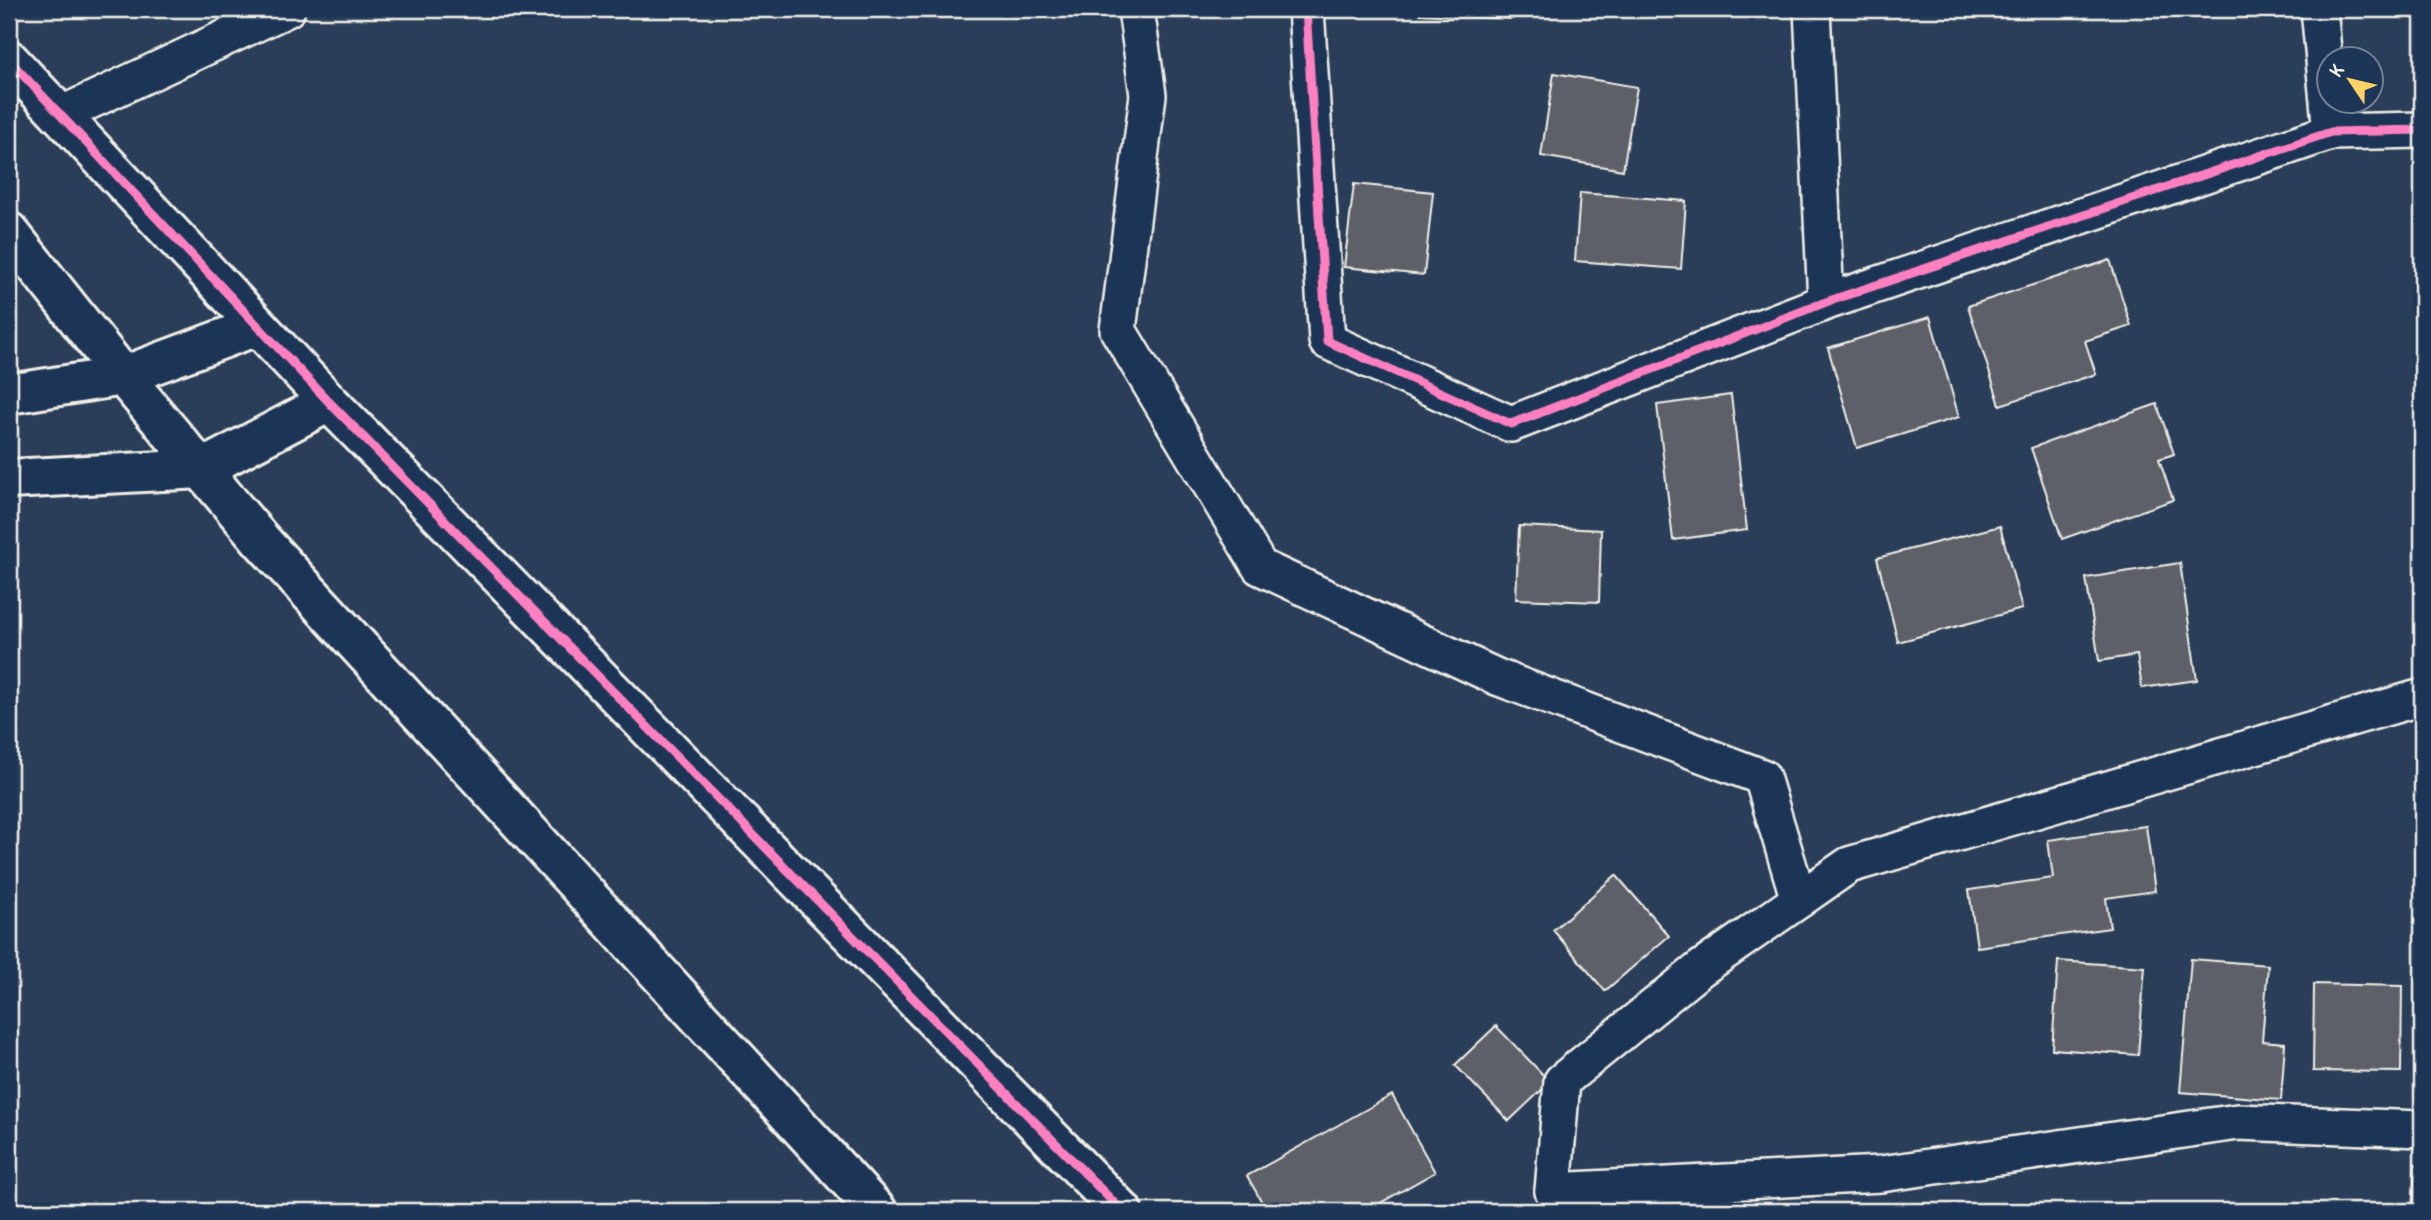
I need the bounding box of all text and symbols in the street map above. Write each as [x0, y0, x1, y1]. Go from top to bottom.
north arrow [2316, 46, 2386, 116]
text: K [2323, 59, 2350, 82]

